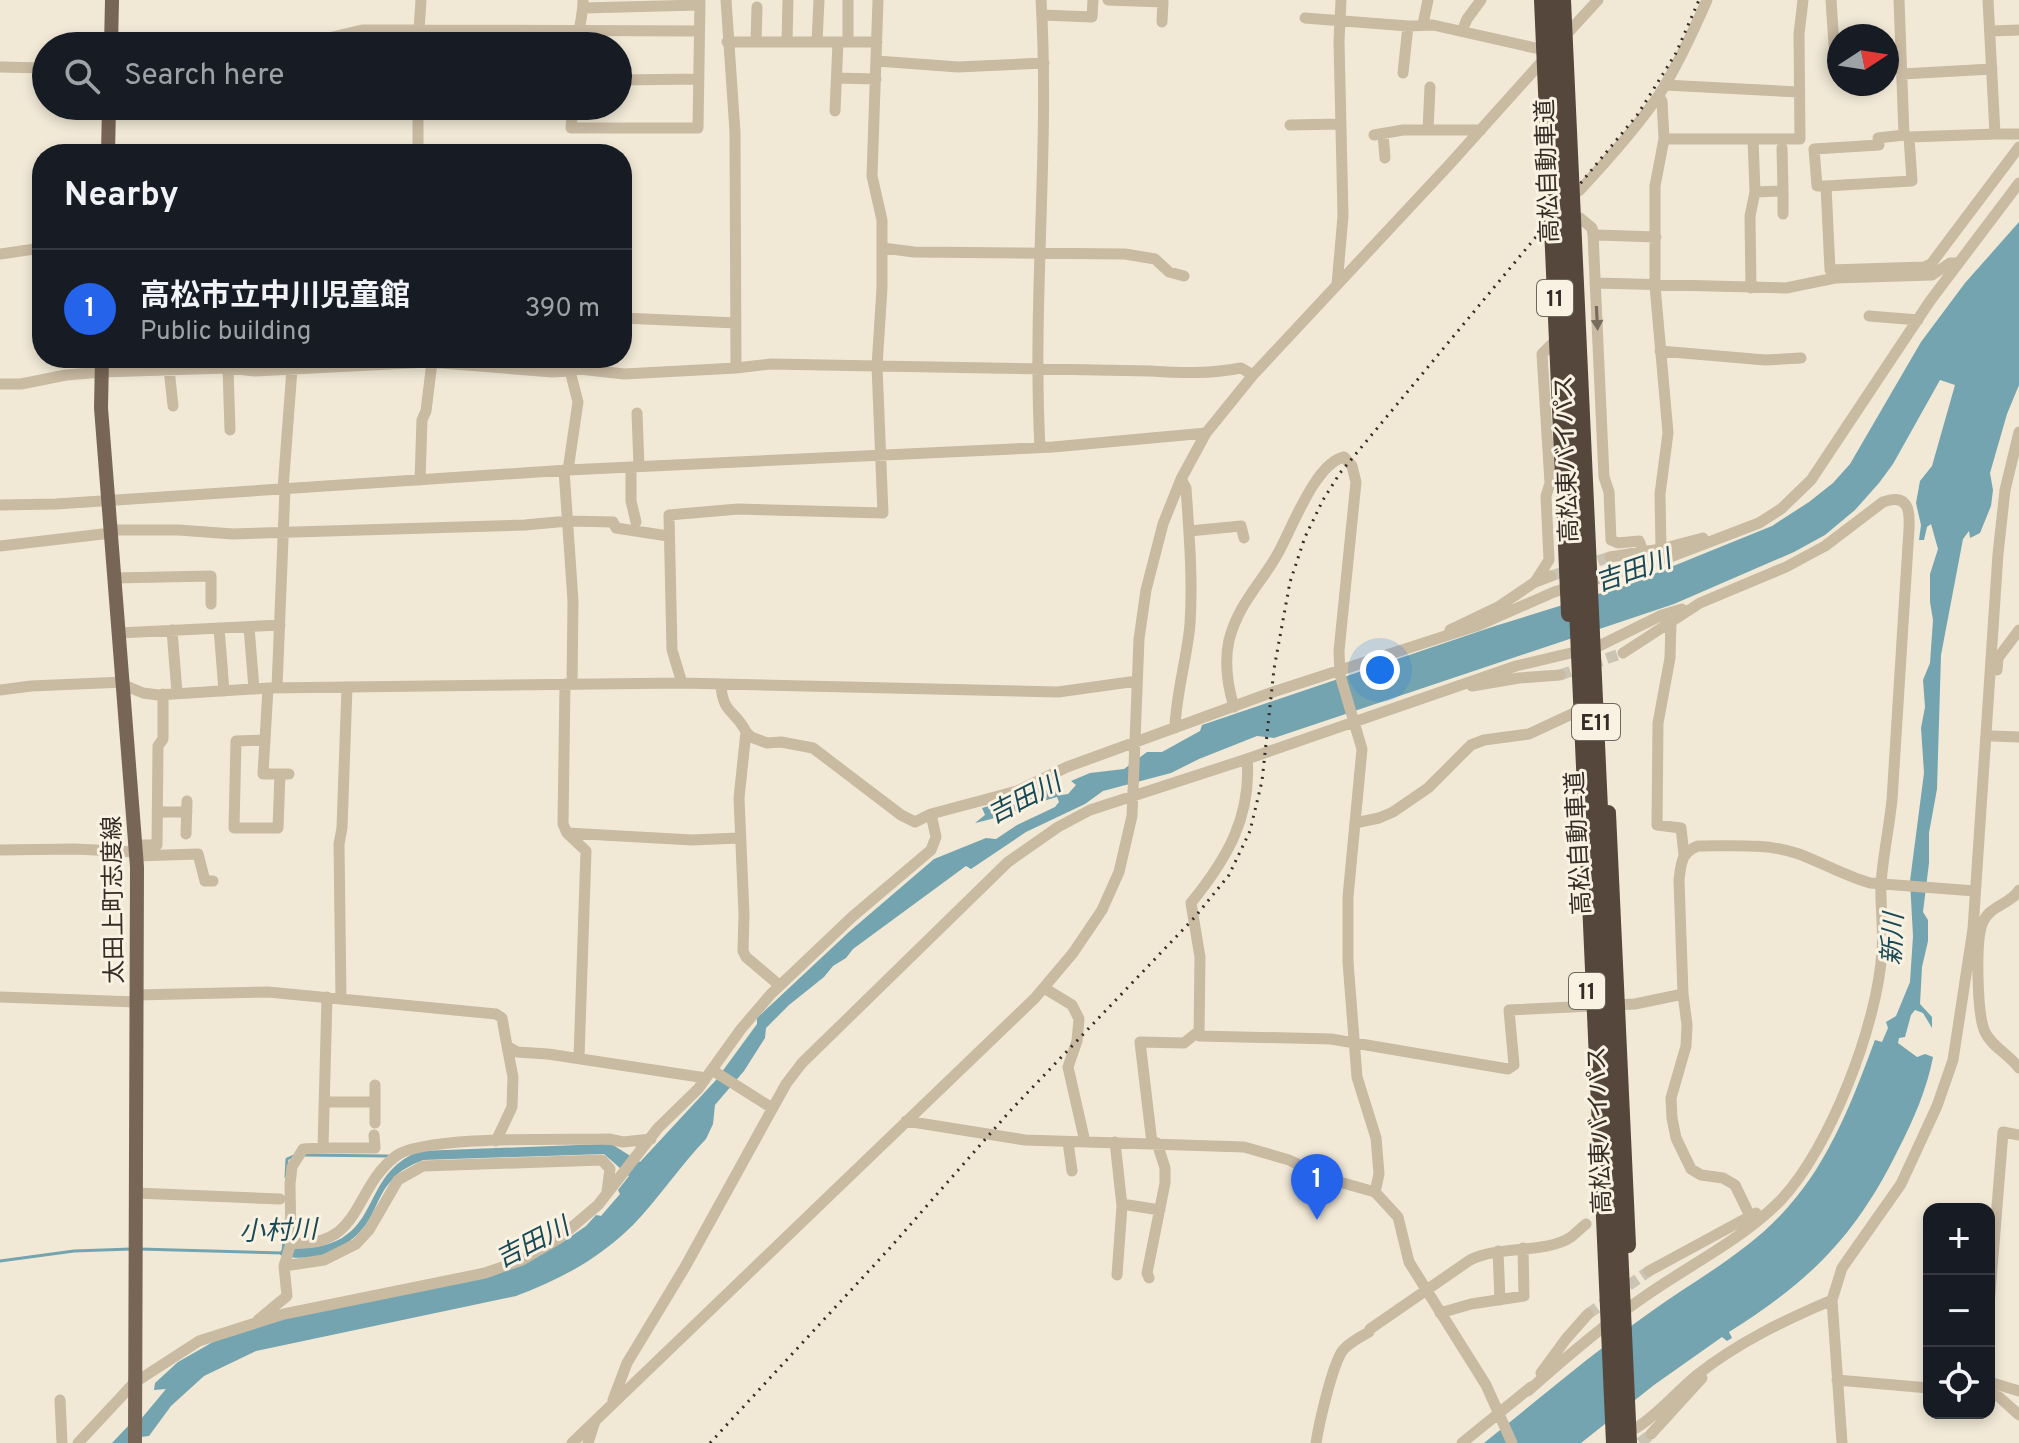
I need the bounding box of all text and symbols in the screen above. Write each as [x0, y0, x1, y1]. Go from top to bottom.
north arrow [1827, 24, 1899, 96]
search box [32, 32, 632, 120]
icon: search [60, 54, 104, 98]
text: Search here [124, 58, 284, 95]
street label: 高松自動車道 [1531, 98, 1567, 243]
text: Nearby [64, 175, 179, 218]
text: 高松市立中川児童館 [140, 279, 410, 316]
road number: 11 [1537, 280, 1573, 316]
text: 1 [85, 293, 95, 326]
text: 390 m [525, 293, 600, 326]
one-way arrow [1590, 306, 1603, 331]
text: Public building [140, 316, 311, 349]
street label: 高松東バイパス [1550, 375, 1586, 543]
water label: 吉田川 [1592, 543, 1679, 601]
your location [1360, 650, 1400, 690]
road number: E11 [1572, 704, 1620, 740]
water label: 吉田川 [983, 766, 1070, 833]
street label: 高松自動車道 [1561, 770, 1599, 916]
street label: 太田上町志度線 [99, 816, 131, 984]
water label: 新川 [1877, 909, 1912, 966]
road number: 11 [1569, 973, 1605, 1009]
street label: 高松東バイパス [1583, 1046, 1619, 1214]
pin: 1 [1291, 1154, 1343, 1220]
map controls [1923, 1203, 1995, 1419]
button: + [1923, 1203, 1995, 1275]
water label: 吉田川 [491, 1210, 578, 1277]
water label: 小村川 [239, 1215, 321, 1250]
button: − [1923, 1275, 1995, 1347]
button: locate [1923, 1347, 1995, 1419]

